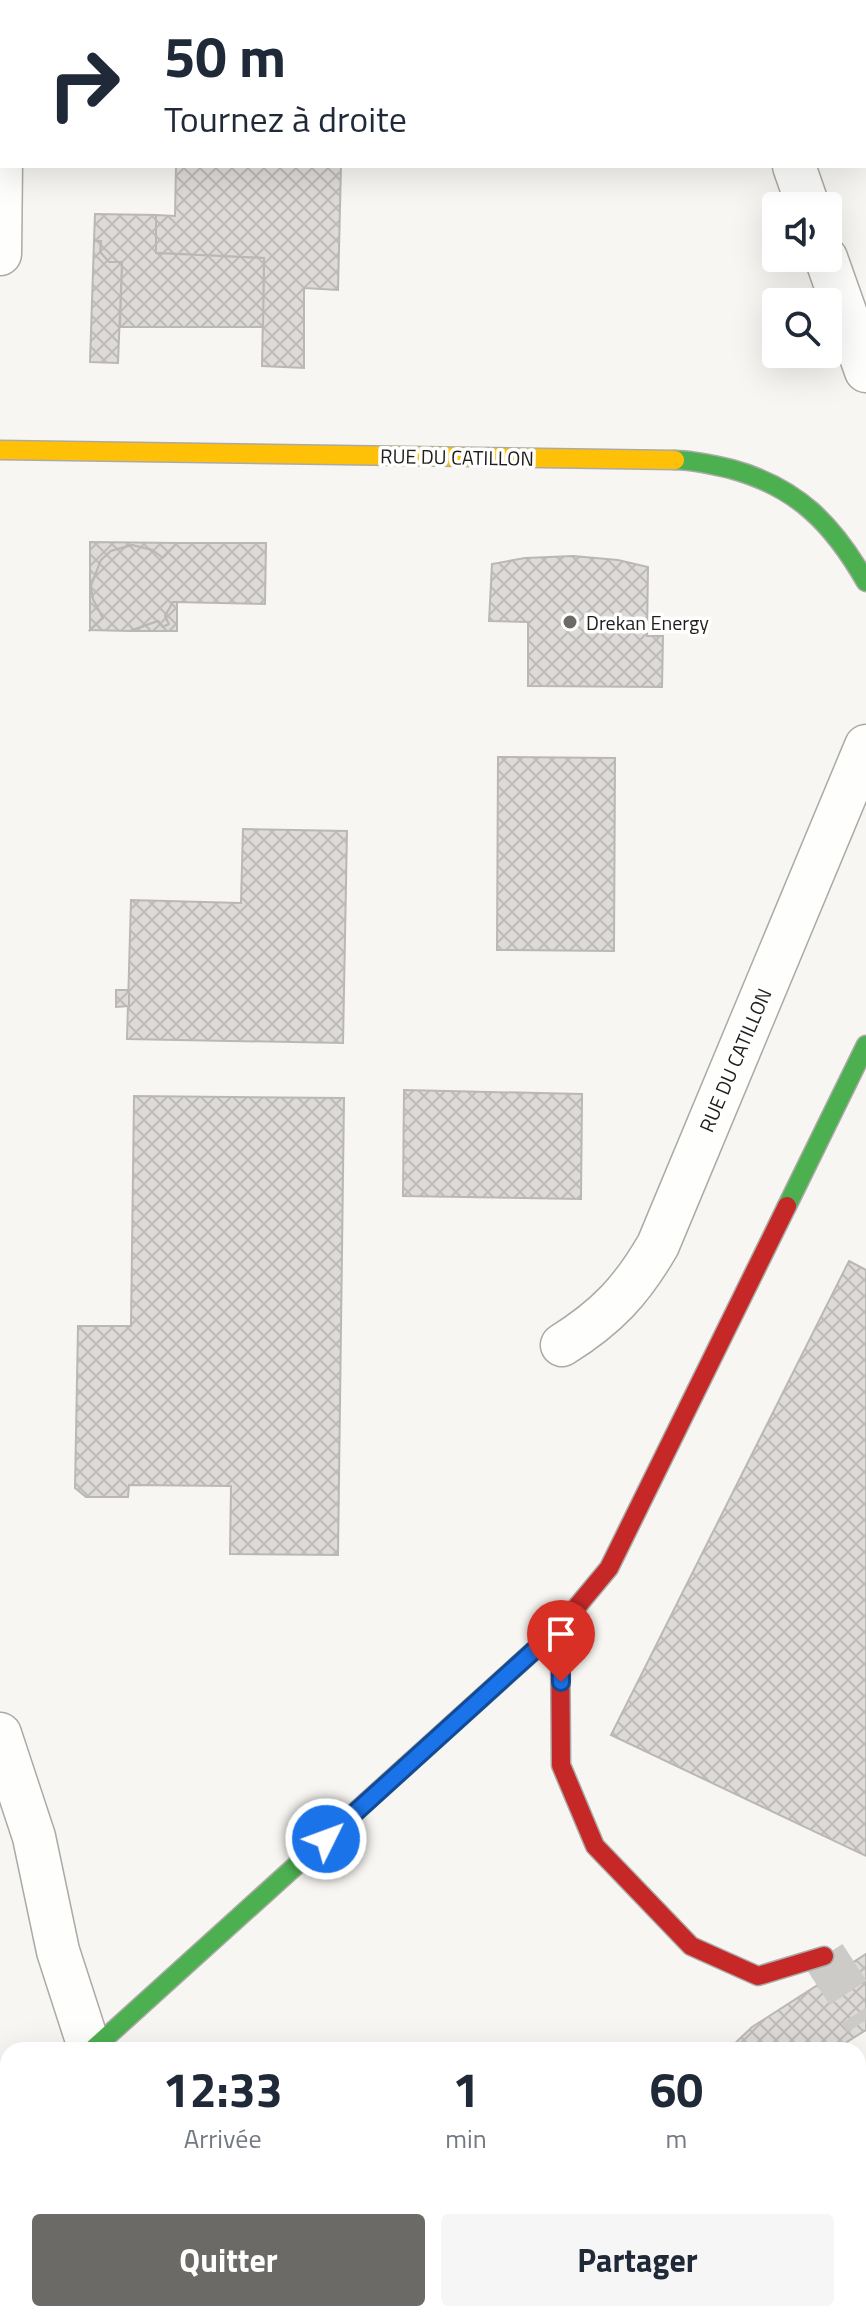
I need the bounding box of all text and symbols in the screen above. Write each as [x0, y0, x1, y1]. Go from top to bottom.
text: 50 m [164, 14, 286, 99]
icon: right [32, 32, 136, 136]
text: Tournez à droite [164, 91, 407, 146]
map controls [762, 192, 842, 368]
button: sound [762, 192, 842, 272]
button: search [762, 288, 842, 368]
street label: RUE DU CATILLON [380, 440, 534, 474]
place label: Drekan Energy [586, 607, 709, 638]
marker: Drekan Energy [561, 613, 579, 631]
street label: RUE DU CATILLON [691, 983, 779, 1137]
pin [527, 1600, 595, 1682]
icon: arrive [539, 1612, 583, 1656]
position arrow [284, 1797, 368, 1881]
text: 12:33 [163, 2053, 283, 2126]
text: 1 [453, 2053, 479, 2126]
text: 60 [649, 2053, 703, 2126]
text: Arrivée [184, 2119, 262, 2158]
text: min [445, 2119, 487, 2158]
text: m [665, 2119, 687, 2158]
button: Quitter [32, 2214, 425, 2306]
button: Partager [441, 2214, 834, 2306]

